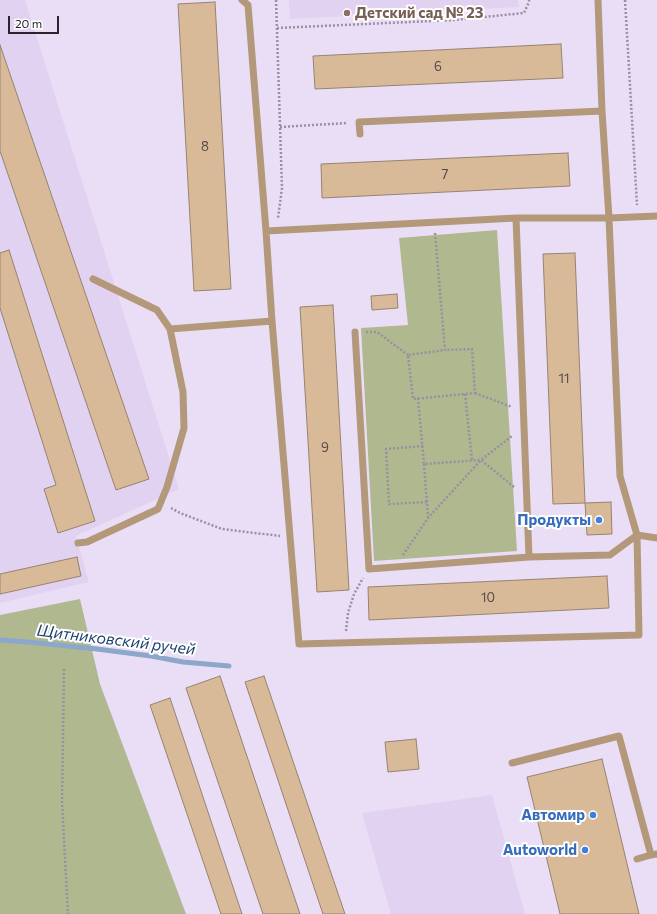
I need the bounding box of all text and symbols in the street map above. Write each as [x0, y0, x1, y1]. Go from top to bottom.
place label: Детский сад № 23 [355, 4, 483, 22]
scale bar [10, 8, 61, 34]
marker: Детский сад № 23 [342, 8, 352, 18]
text: 20 m [15, 16, 42, 30]
house number: 6 [434, 59, 442, 75]
house number: 8 [201, 139, 209, 155]
house number: 7 [442, 167, 448, 183]
house number: 11 [558, 371, 570, 387]
house number: 9 [321, 440, 329, 456]
place label: Продукты [517, 511, 591, 529]
marker: Продукты [594, 515, 604, 525]
house number: 10 [481, 590, 495, 606]
water label: Щитниковский ручей [36, 621, 196, 659]
place label: Автомир [521, 806, 585, 824]
marker: Автомир [588, 810, 598, 820]
place label: Autoworld [503, 841, 577, 859]
marker: Autoworld [580, 845, 590, 855]

